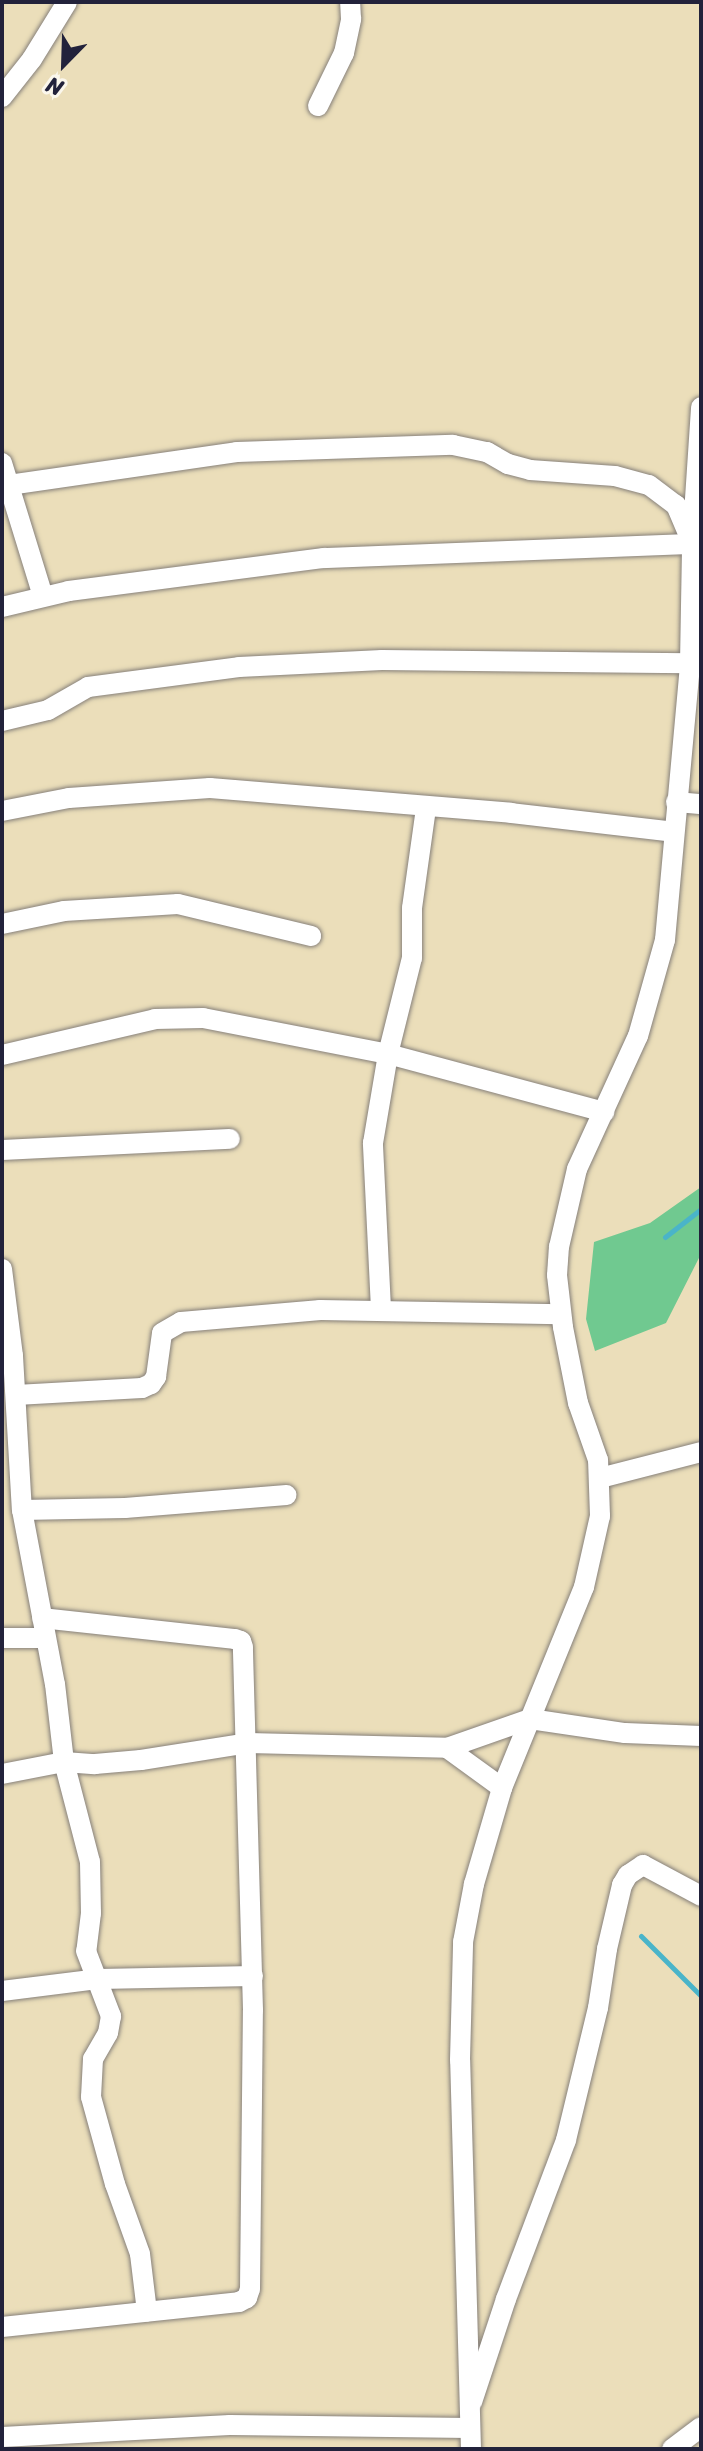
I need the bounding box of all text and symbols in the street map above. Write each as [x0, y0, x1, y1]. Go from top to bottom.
north arrow [24, 24, 104, 104]
text: N [40, 66, 69, 107]

